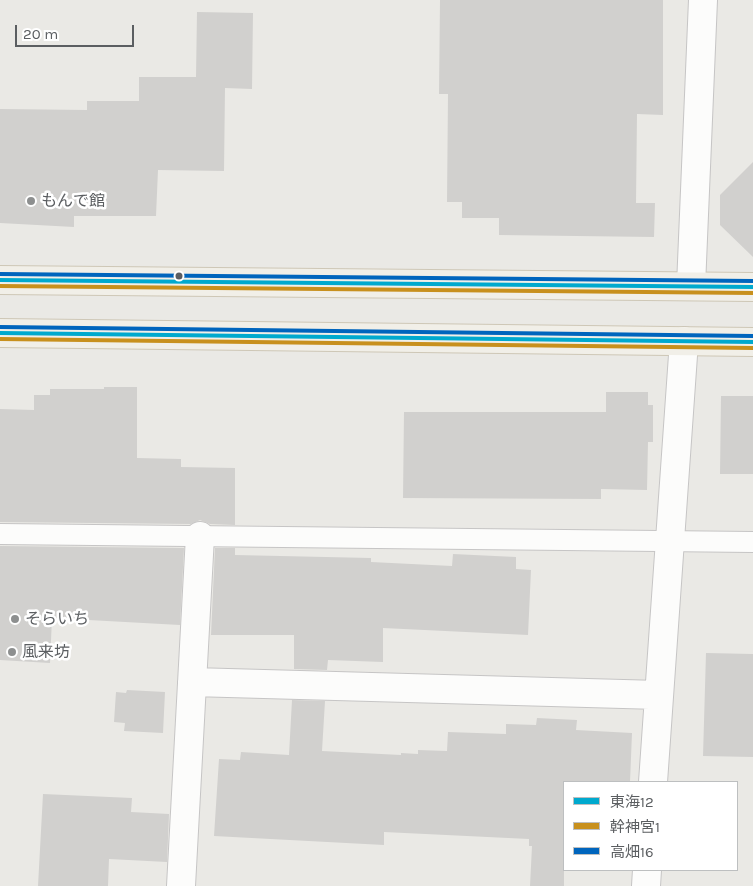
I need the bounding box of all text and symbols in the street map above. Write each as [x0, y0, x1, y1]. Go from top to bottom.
scale bar [18, 15, 136, 47]
text: 20 m [23, 25, 58, 43]
place label: もんで館 [41, 191, 105, 211]
marker: もんで館 [25, 195, 37, 207]
unlabelled marker [174, 271, 184, 281]
place label: そらいち [25, 609, 89, 629]
marker: そらいち [9, 613, 21, 625]
place label: 風来坊 [22, 642, 70, 662]
marker: 風来坊 [6, 646, 18, 658]
legend [563, 781, 738, 871]
text: 東海12 [610, 793, 654, 811]
text: 幹神宮1 [610, 818, 660, 836]
text: 高畑16 [610, 843, 654, 861]

